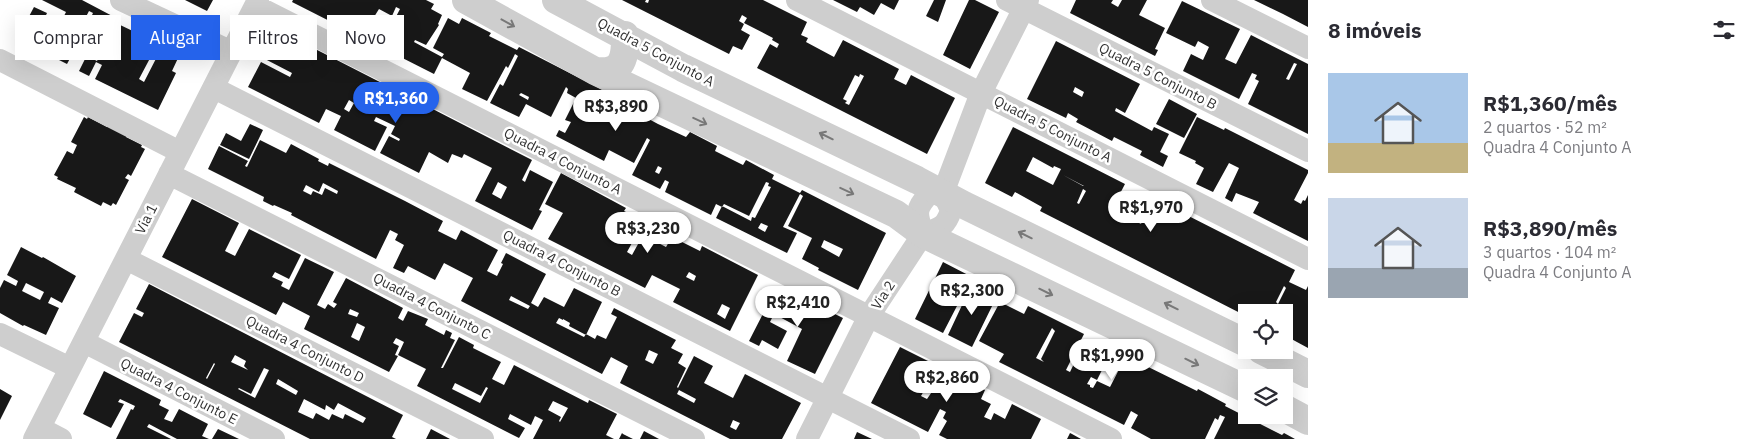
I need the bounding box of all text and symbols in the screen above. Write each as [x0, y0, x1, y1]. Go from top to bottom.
street label: Quadra 5 Conjunto A [594, 14, 718, 90]
chip: Comprar [15, 15, 121, 60]
chip: Alugar [131, 15, 220, 60]
chip: Filtros [230, 15, 317, 60]
chip: Novo [327, 15, 404, 60]
text: 8 imóveis [1328, 16, 1422, 44]
icon: filters [1710, 16, 1738, 44]
one-way arrow [501, 19, 515, 29]
street label: Quadra 5 Conjunto B [1096, 38, 1220, 114]
pin: R$1,360 [350, 82, 442, 124]
text: R$1,360 [364, 88, 428, 108]
text: R$1,360/mês [1483, 89, 1617, 117]
pin: R$3,890 [570, 90, 662, 132]
street label: Quadra 5 Conjunto A [991, 91, 1115, 167]
icon: home [1368, 93, 1428, 153]
text: R$3,890 [584, 96, 648, 116]
one-way arrow [692, 117, 707, 127]
text: 2 quartos · 52 m² [1483, 117, 1607, 137]
street label: Quadra 4 Conjunto A [501, 123, 625, 199]
one-way arrow [819, 131, 834, 141]
text: Quadra 4 Conjunto A [1483, 137, 1631, 157]
one-way arrow [839, 186, 854, 196]
pin: R$1,970 [1105, 190, 1197, 233]
text: R$1,970 [1119, 197, 1183, 217]
street label: Via 1 [131, 201, 161, 237]
pin: R$3,230 [602, 212, 694, 254]
text: R$3,890/mês [1483, 214, 1617, 242]
text: R$3,230 [616, 218, 680, 238]
icon: home [1368, 218, 1428, 278]
street label: Quadra 4 Conjunto B [500, 225, 624, 301]
one-way arrow [1018, 230, 1033, 239]
text: 3 quartos · 104 m² [1483, 242, 1616, 262]
text: Quadra 4 Conjunto A [1483, 262, 1631, 282]
street label: Quadra 4 Conjunto C [370, 269, 494, 344]
pin: R$2,300 [926, 274, 1018, 316]
street label: Via 2 [867, 277, 899, 313]
text: R$2,300 [940, 280, 1004, 300]
pin: R$2,410 [752, 286, 844, 328]
one-way arrow [1038, 288, 1053, 297]
text: R$2,410 [766, 292, 830, 312]
one-way arrow [1164, 301, 1179, 310]
map controls [1238, 304, 1293, 424]
button: locate [1238, 304, 1293, 359]
street label: Quadra 4 Conjunto D [243, 311, 367, 387]
pin: R$1,990 [1066, 338, 1158, 381]
text: R$1,990 [1080, 345, 1144, 365]
street label: Quadra 4 Conjunto E [117, 354, 241, 428]
one-way arrow [1185, 358, 1200, 368]
pin: R$2,860 [901, 360, 993, 403]
text: R$2,860 [915, 367, 979, 387]
button: layers [1238, 369, 1293, 424]

